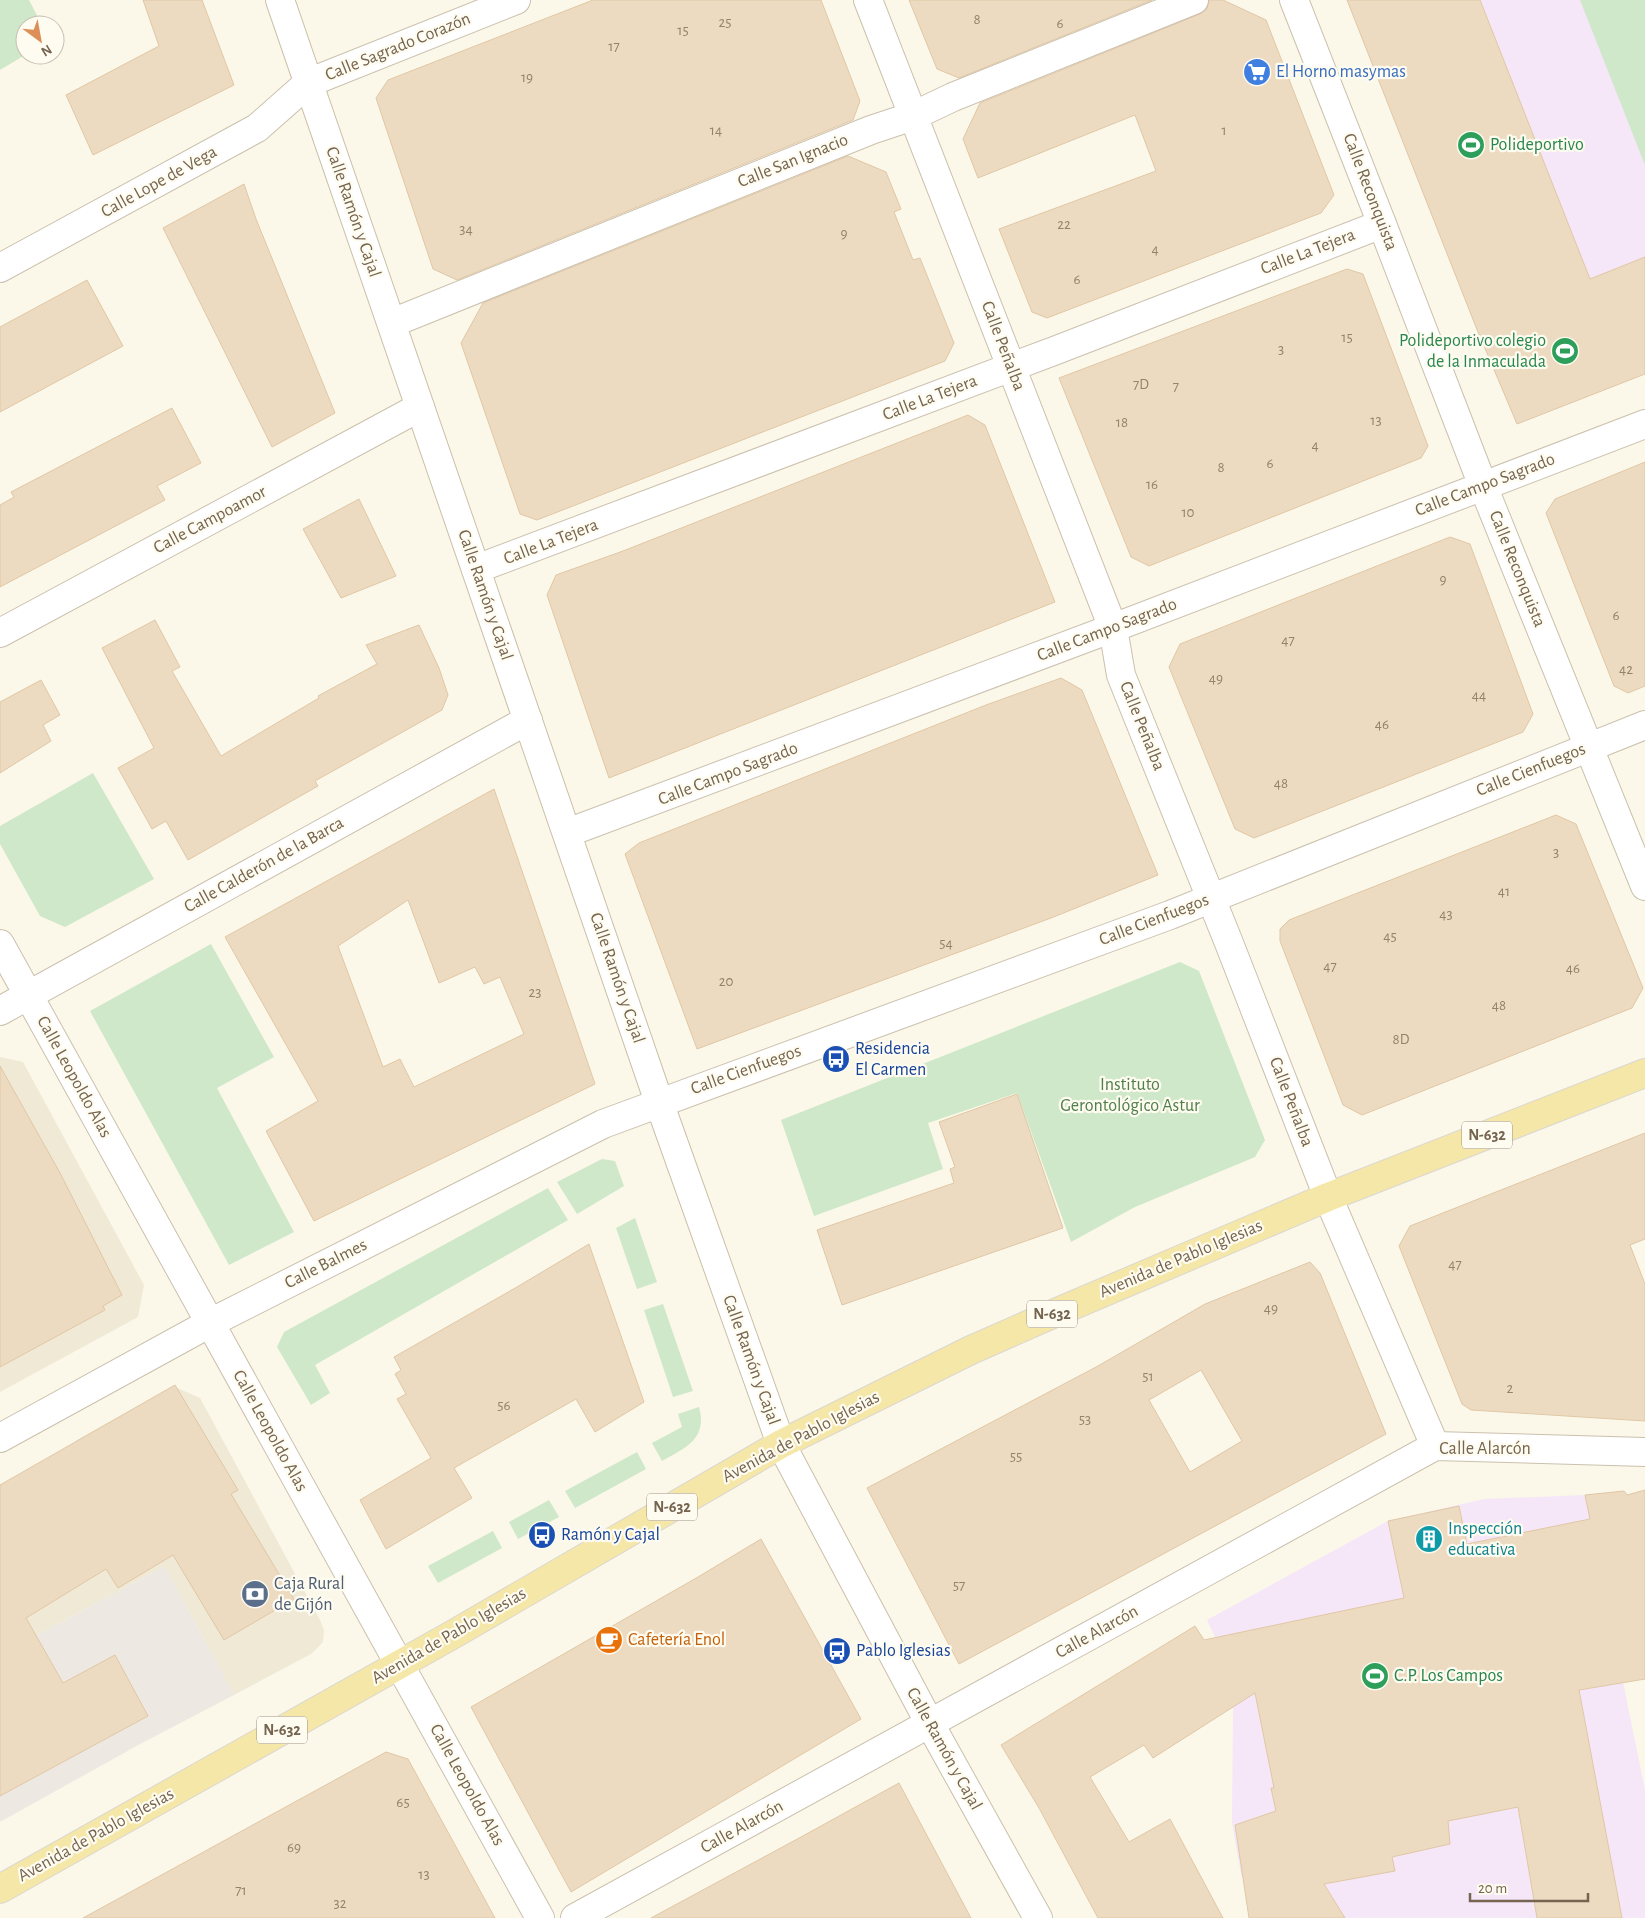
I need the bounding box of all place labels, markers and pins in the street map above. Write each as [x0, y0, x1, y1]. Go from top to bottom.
supermarket icon: El Horno masymas [1242, 57, 1272, 87]
place label: El Horno masymas [1276, 63, 1406, 81]
sports icon: Polideportivo [1456, 130, 1486, 160]
place label: Polideportivo [1490, 136, 1584, 154]
place label: Polideportivo colegio de la Inmaculada [1399, 332, 1546, 371]
sports icon: Polideportivo colegio de la Inmaculada [1550, 336, 1580, 366]
place label: Residencia El Carmen [855, 1040, 930, 1079]
bus stop icon: Residencia El Carmen [821, 1044, 851, 1074]
bus stop icon: Ramón y Cajal [527, 1520, 557, 1550]
place label: Inspección educativa [1448, 1520, 1522, 1559]
building icon: Inspección educativa [1414, 1524, 1444, 1554]
place label: Ramón y Cajal [561, 1526, 660, 1544]
place label: Caja Rural de Gijón [274, 1575, 345, 1614]
bank icon: Caja Rural de Gijón [240, 1579, 270, 1609]
cafe icon: Cafetería Enol [594, 1625, 624, 1655]
place label: Cafetería Enol [628, 1631, 725, 1649]
bus stop icon: Pablo Iglesias [822, 1636, 852, 1666]
place label: Pablo Iglesias [856, 1642, 951, 1660]
sports icon: C.P. Los Campos [1360, 1661, 1390, 1691]
place label: C.P. Los Campos [1394, 1667, 1503, 1685]

